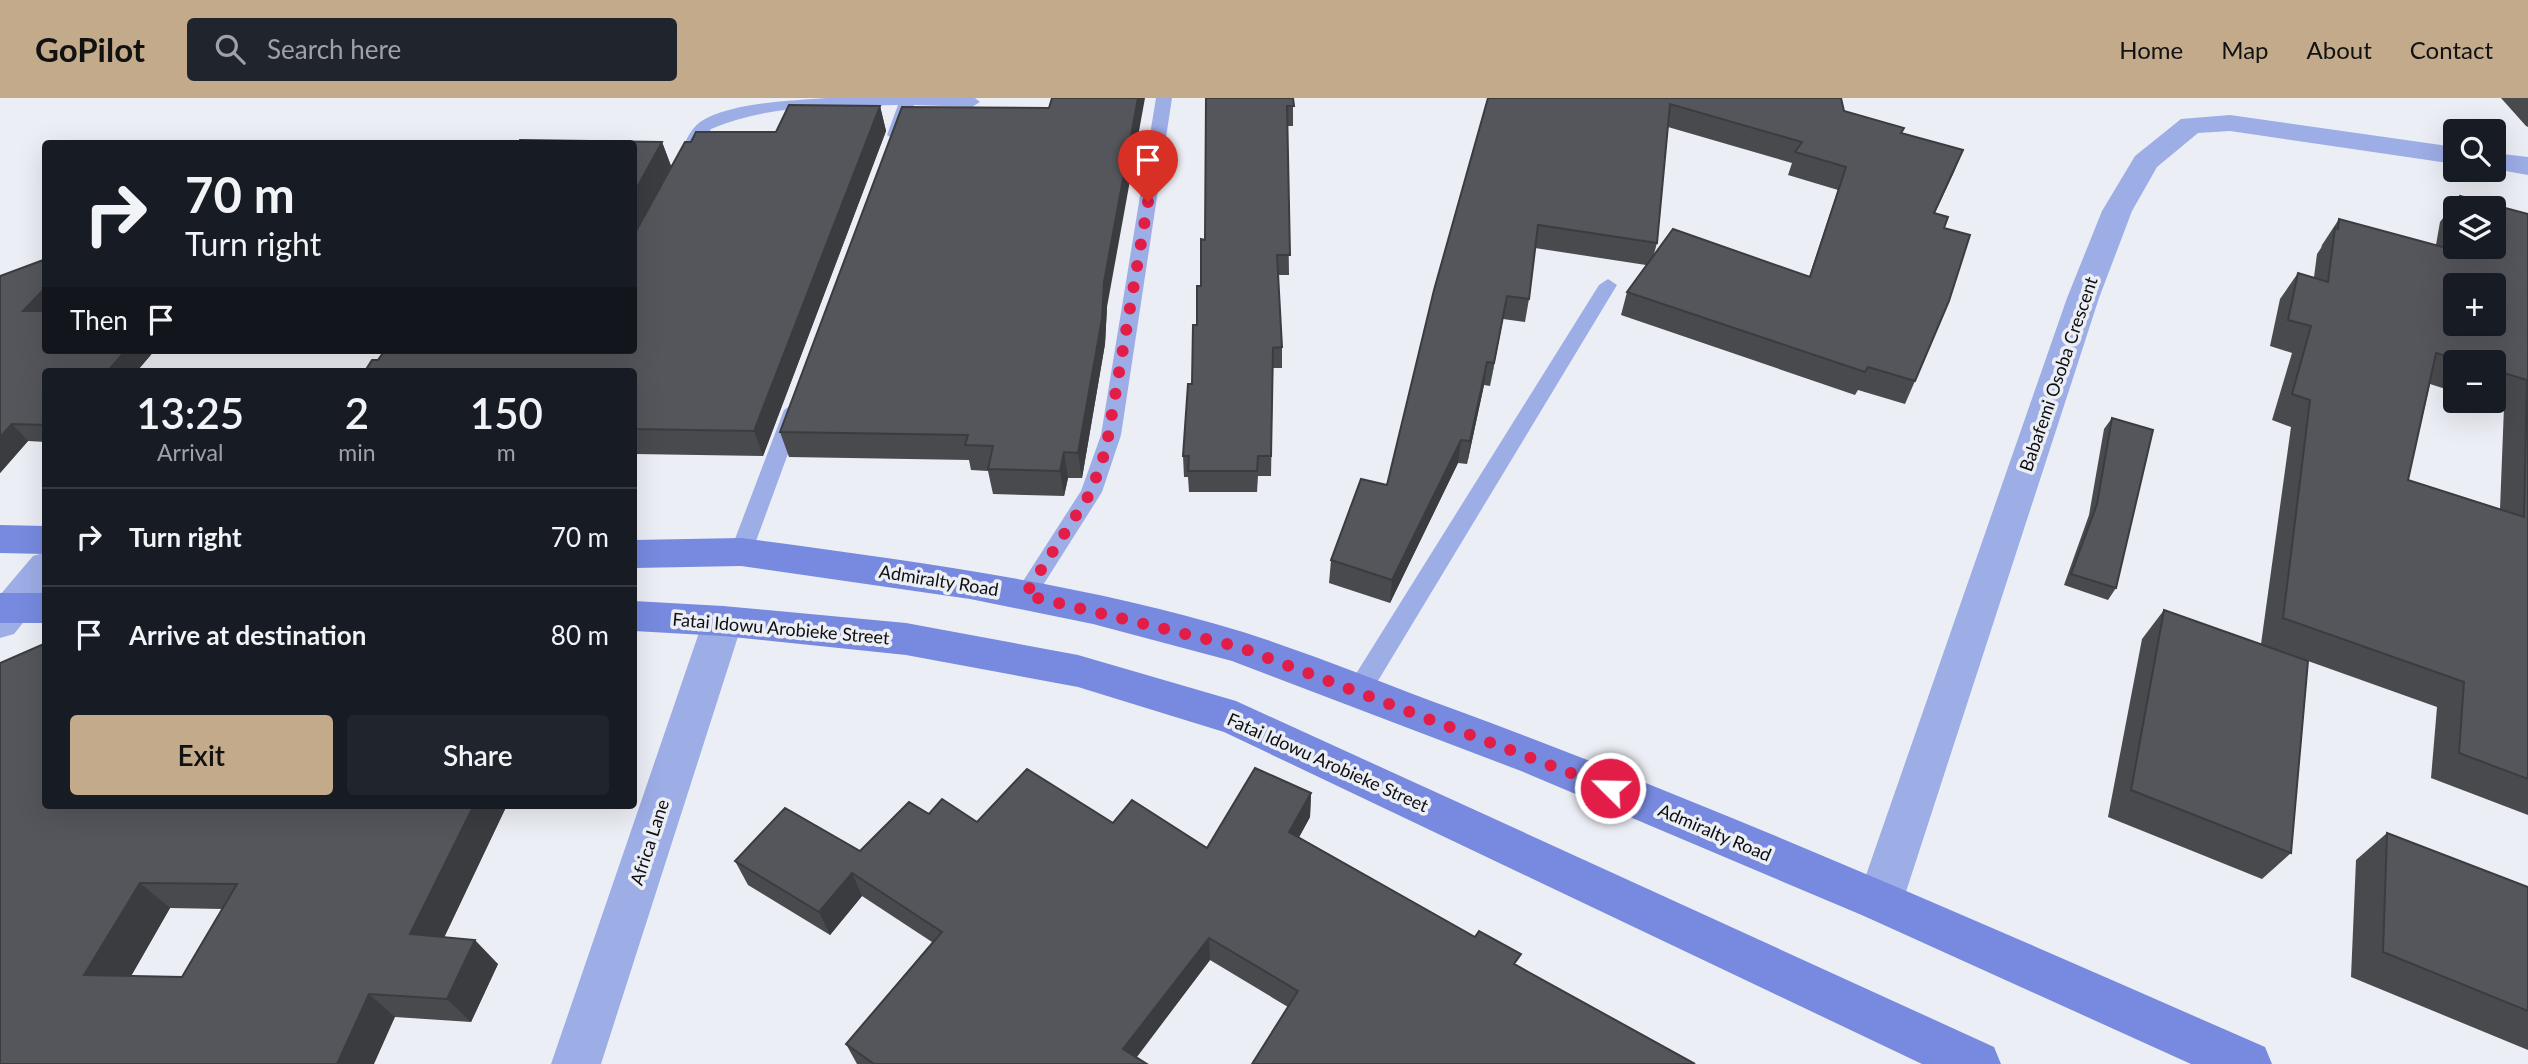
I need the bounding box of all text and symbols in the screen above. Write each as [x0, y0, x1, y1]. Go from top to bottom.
search box [187, 18, 677, 81]
text: GoPilot [35, 29, 145, 69]
icon: search [211, 30, 249, 68]
text: Search here [267, 33, 401, 65]
text: Home [2119, 35, 2183, 64]
text: Map [2221, 35, 2269, 64]
text: About [2307, 35, 2372, 64]
text: Contact [2410, 35, 2493, 64]
map controls [2443, 119, 2506, 413]
button: search [2443, 119, 2506, 182]
pin [1118, 130, 1178, 202]
icon: arrive [1129, 141, 1167, 179]
text: 70 m [185, 165, 295, 223]
icon: right [70, 168, 161, 259]
button: layers [2443, 196, 2506, 259]
text: Turn right [185, 224, 321, 263]
street label: Babafemi Osoba Crescent [2014, 273, 2102, 474]
button: + [2443, 273, 2506, 336]
icon: arrive [142, 301, 180, 339]
text: Then [70, 304, 128, 336]
button: − [2443, 350, 2506, 413]
text: 13:25 [136, 388, 244, 438]
text: 2 [345, 388, 369, 438]
text: 150 [470, 388, 543, 438]
text: Arrival [157, 438, 223, 466]
text: min [338, 438, 376, 466]
text: m [497, 438, 516, 466]
icon: right [70, 518, 108, 556]
text: Turn right [129, 521, 242, 553]
text: 70 m [551, 521, 609, 553]
street label: Admiralty Road [878, 560, 1000, 600]
street label: Fatai Idowu Arobieke Street [672, 608, 891, 648]
icon: arrive [70, 616, 108, 654]
text: Arrive at destination [129, 619, 366, 651]
text: 80 m [551, 619, 609, 651]
street label: Fatai Idowu Arobieke Street [1224, 708, 1432, 817]
button: Exit [70, 715, 333, 795]
button: Share [347, 715, 609, 795]
position arrow [1573, 751, 1647, 825]
street label: Africa Lane [625, 796, 673, 888]
street label: Admiralty Road [1655, 798, 1775, 866]

